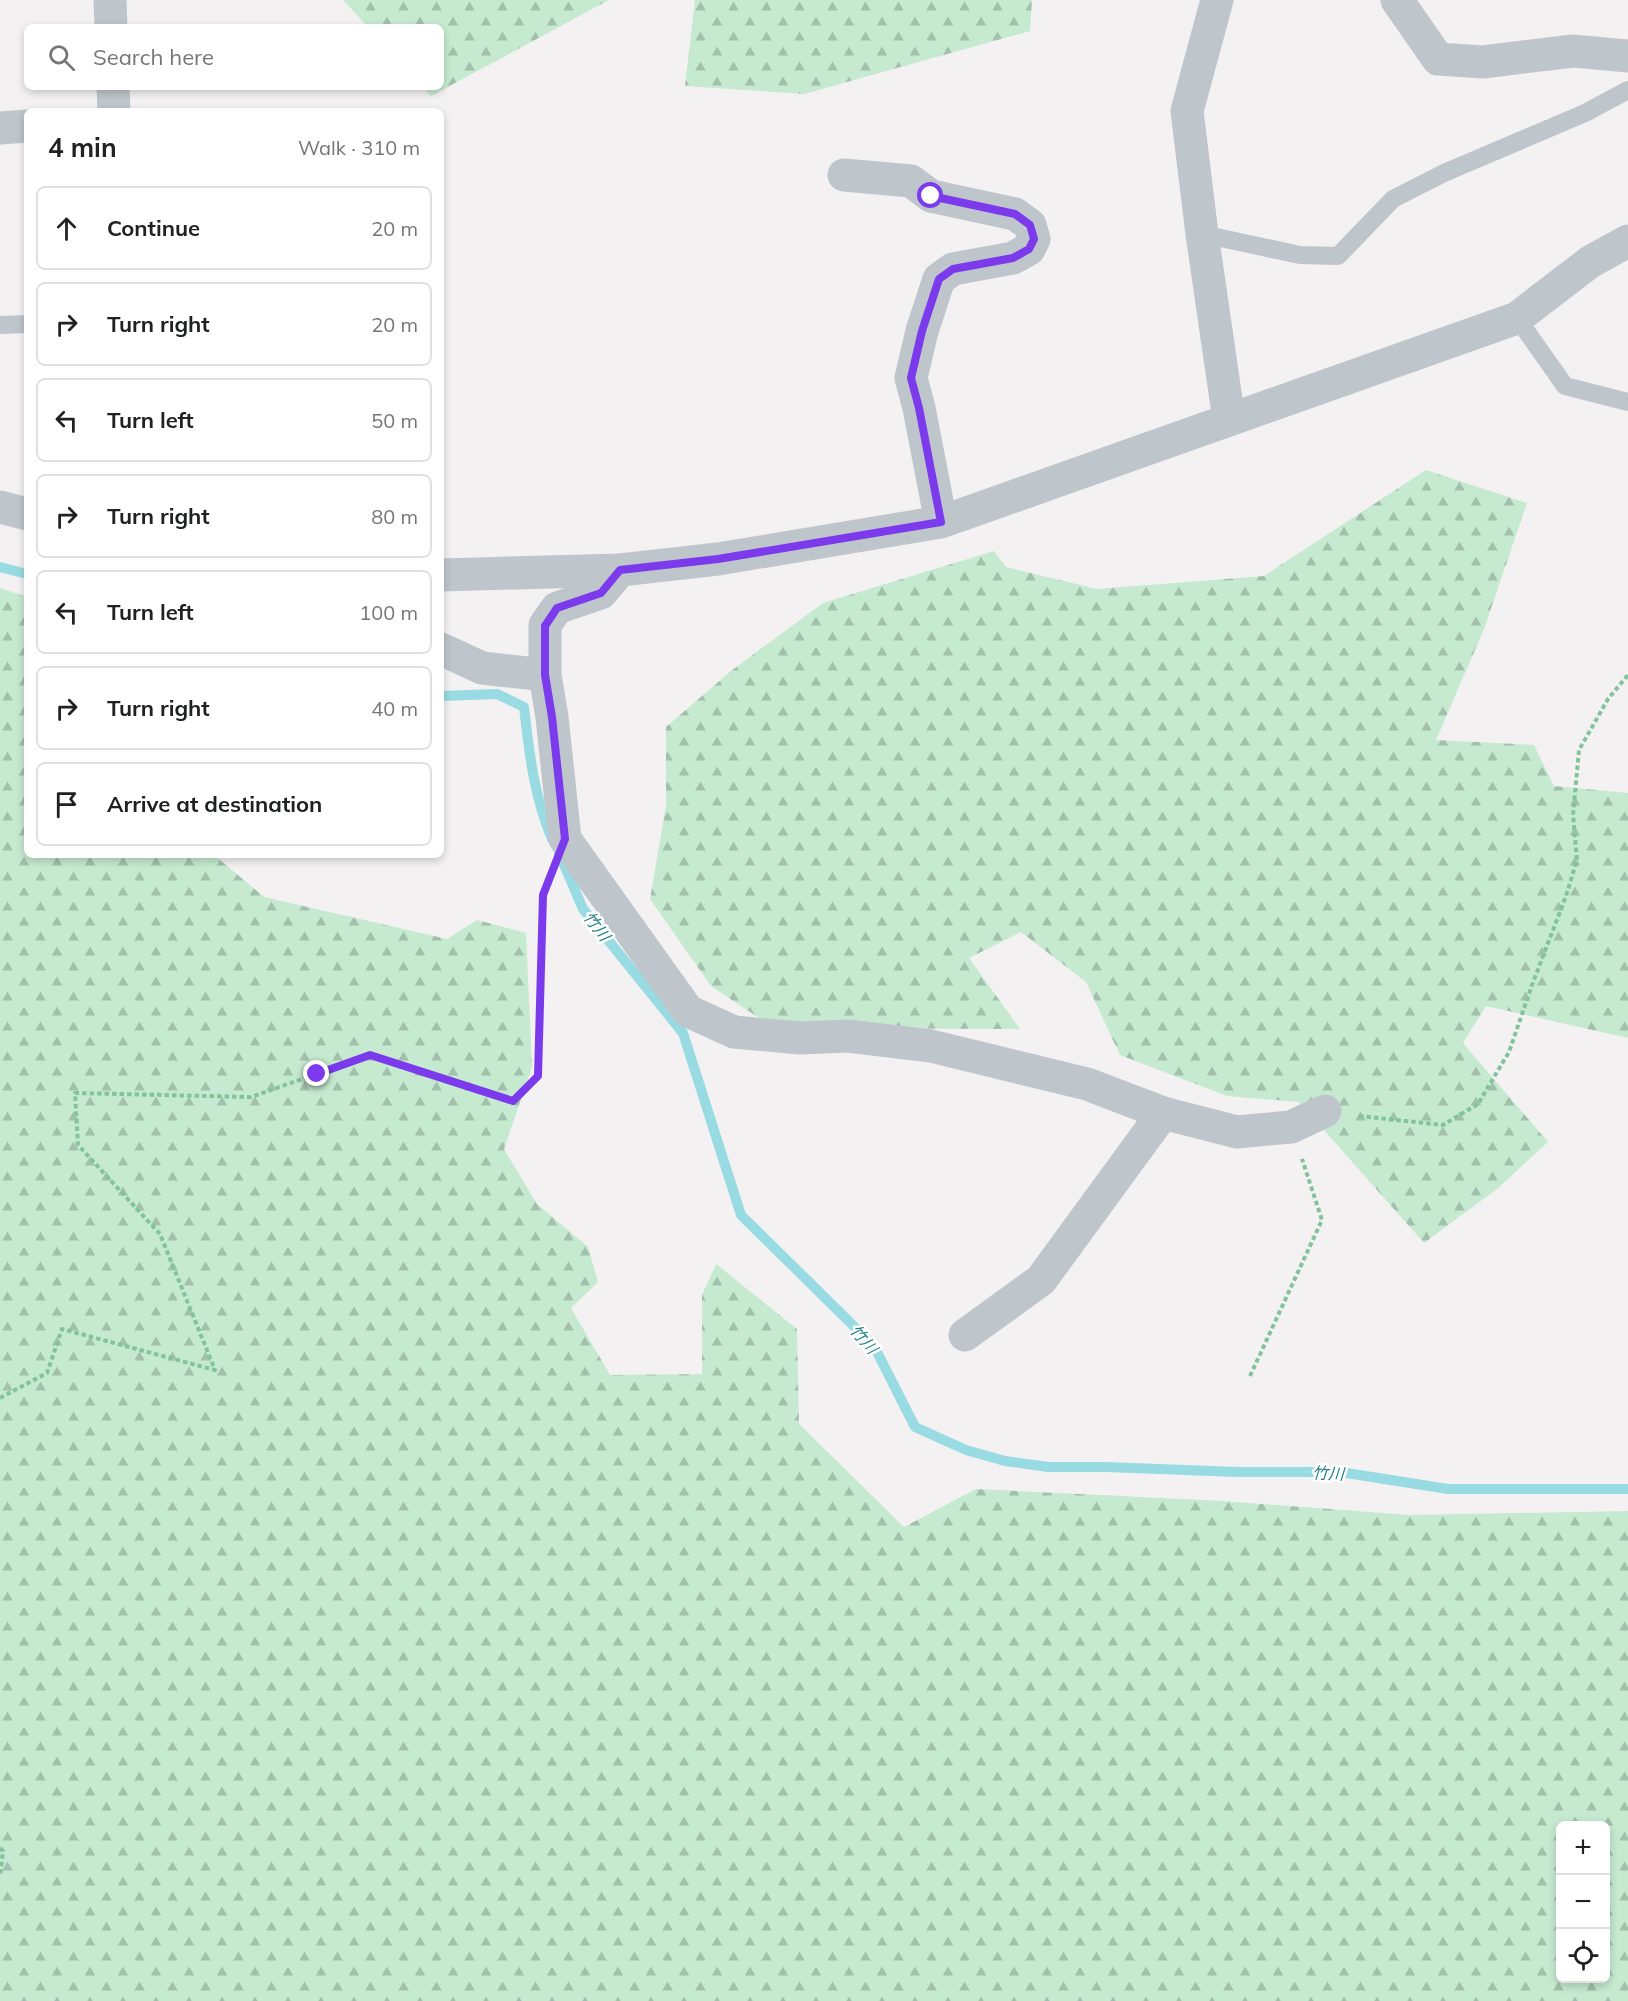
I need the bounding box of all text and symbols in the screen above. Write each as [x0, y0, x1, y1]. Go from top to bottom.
search box [24, 24, 444, 90]
icon: search [45, 41, 78, 74]
text: Search here [93, 43, 214, 71]
text: 4 min [48, 131, 117, 164]
text: Walk · 310 m [298, 135, 420, 160]
route start [917, 182, 943, 208]
icon: ahead [50, 212, 83, 245]
text: Continue [107, 214, 200, 242]
text: 20 m [371, 216, 418, 241]
icon: right [50, 308, 83, 341]
text: Turn right [107, 310, 210, 338]
text: 20 m [371, 312, 418, 337]
icon: left [50, 404, 83, 437]
text: Turn left [107, 406, 194, 434]
text: 50 m [371, 408, 418, 433]
icon: right [50, 500, 83, 533]
text: Turn right [107, 502, 210, 530]
text: 80 m [371, 504, 418, 529]
icon: left [50, 596, 83, 629]
text: Turn left [107, 598, 194, 626]
text: 100 m [359, 600, 418, 625]
icon: right [50, 692, 83, 725]
text: Turn right [107, 694, 210, 722]
text: 40 m [371, 696, 418, 721]
icon: arrive [50, 788, 83, 821]
text: Arrive at destination [107, 790, 322, 818]
water label: 竹川 [579, 907, 616, 946]
route end [303, 1060, 329, 1086]
water label: 竹川 [846, 1320, 883, 1359]
water label: 竹川 [1311, 1462, 1346, 1484]
map controls [1556, 1821, 1610, 1983]
button: + [1556, 1821, 1610, 1875]
button: − [1556, 1875, 1610, 1929]
button: locate [1556, 1929, 1610, 1983]

